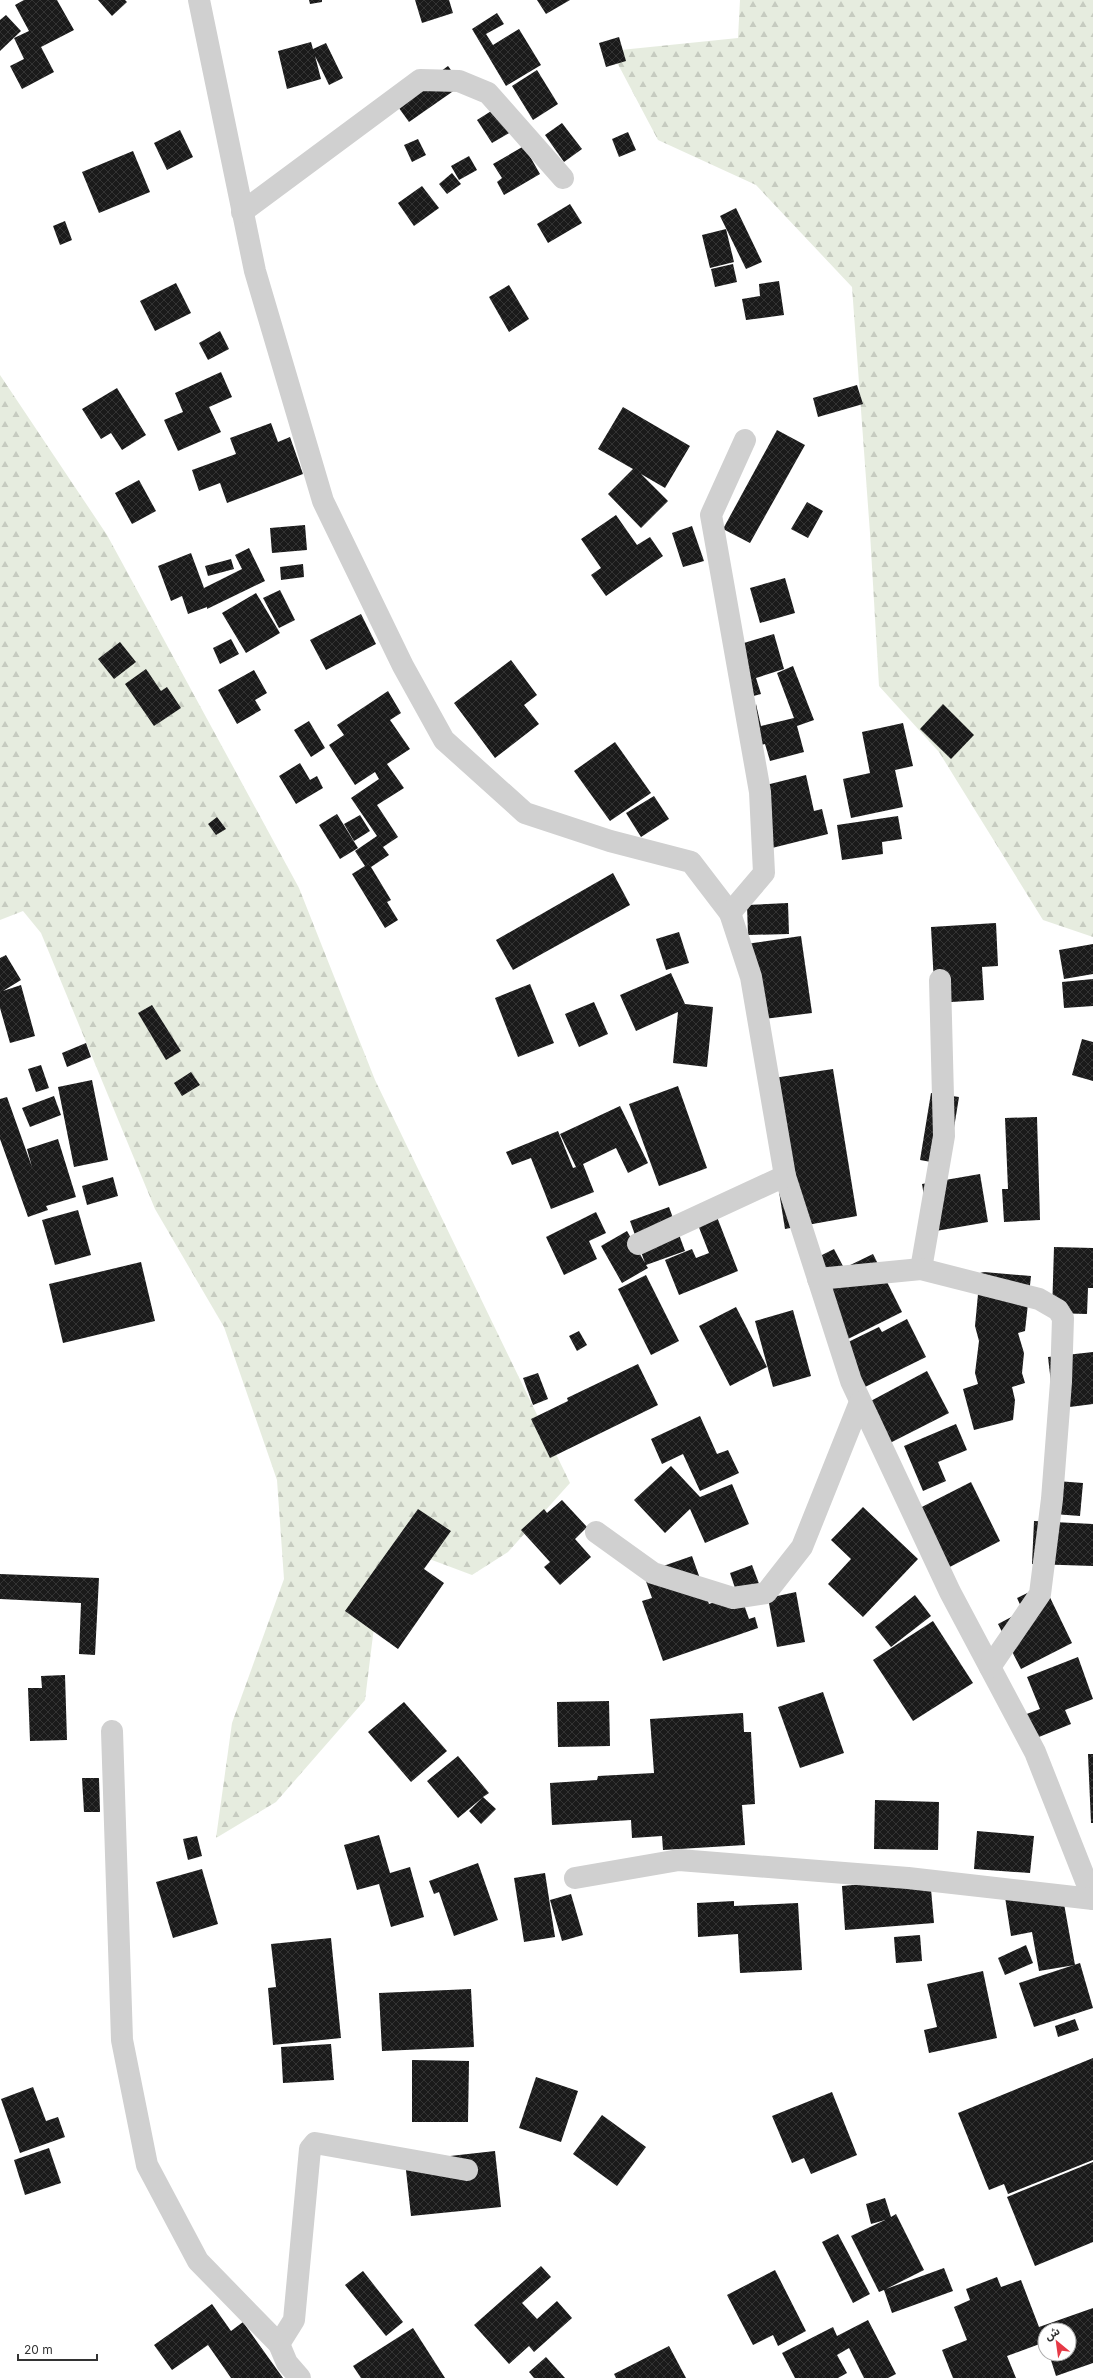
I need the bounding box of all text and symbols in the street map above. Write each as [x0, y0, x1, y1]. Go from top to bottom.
north arrow [1037, 2322, 1077, 2362]
text: ش [1042, 2323, 1062, 2343]
scale bar [18, 2336, 97, 2362]
text: 20 m [24, 2342, 53, 2357]

